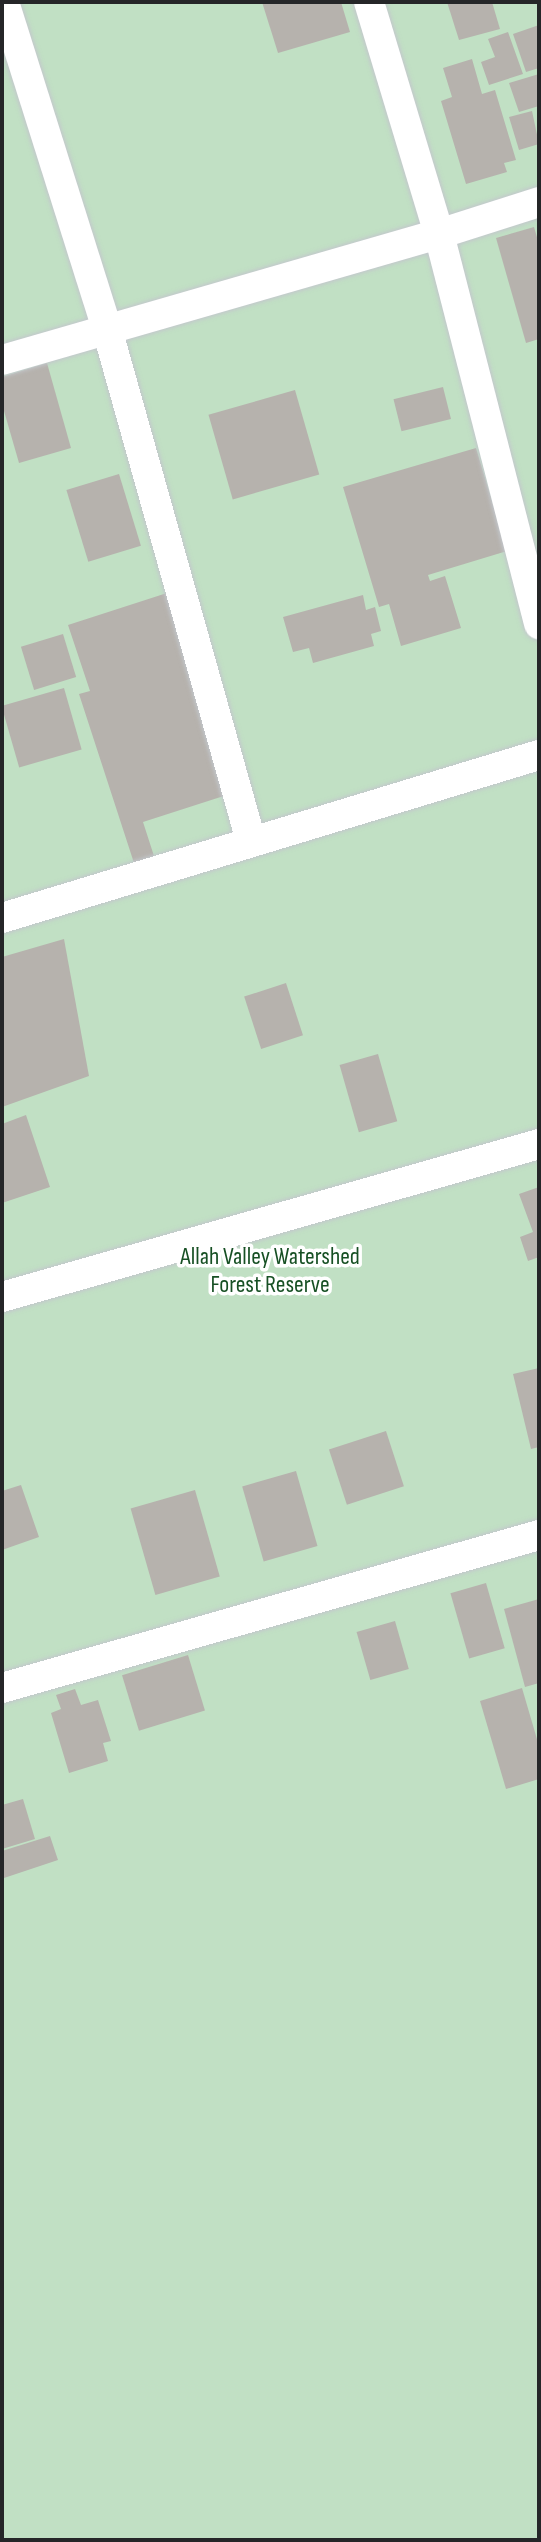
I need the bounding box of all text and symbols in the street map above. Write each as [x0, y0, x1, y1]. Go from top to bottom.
park label: Allah Valley Watershed Forest Reserve [180, 1243, 360, 1299]

